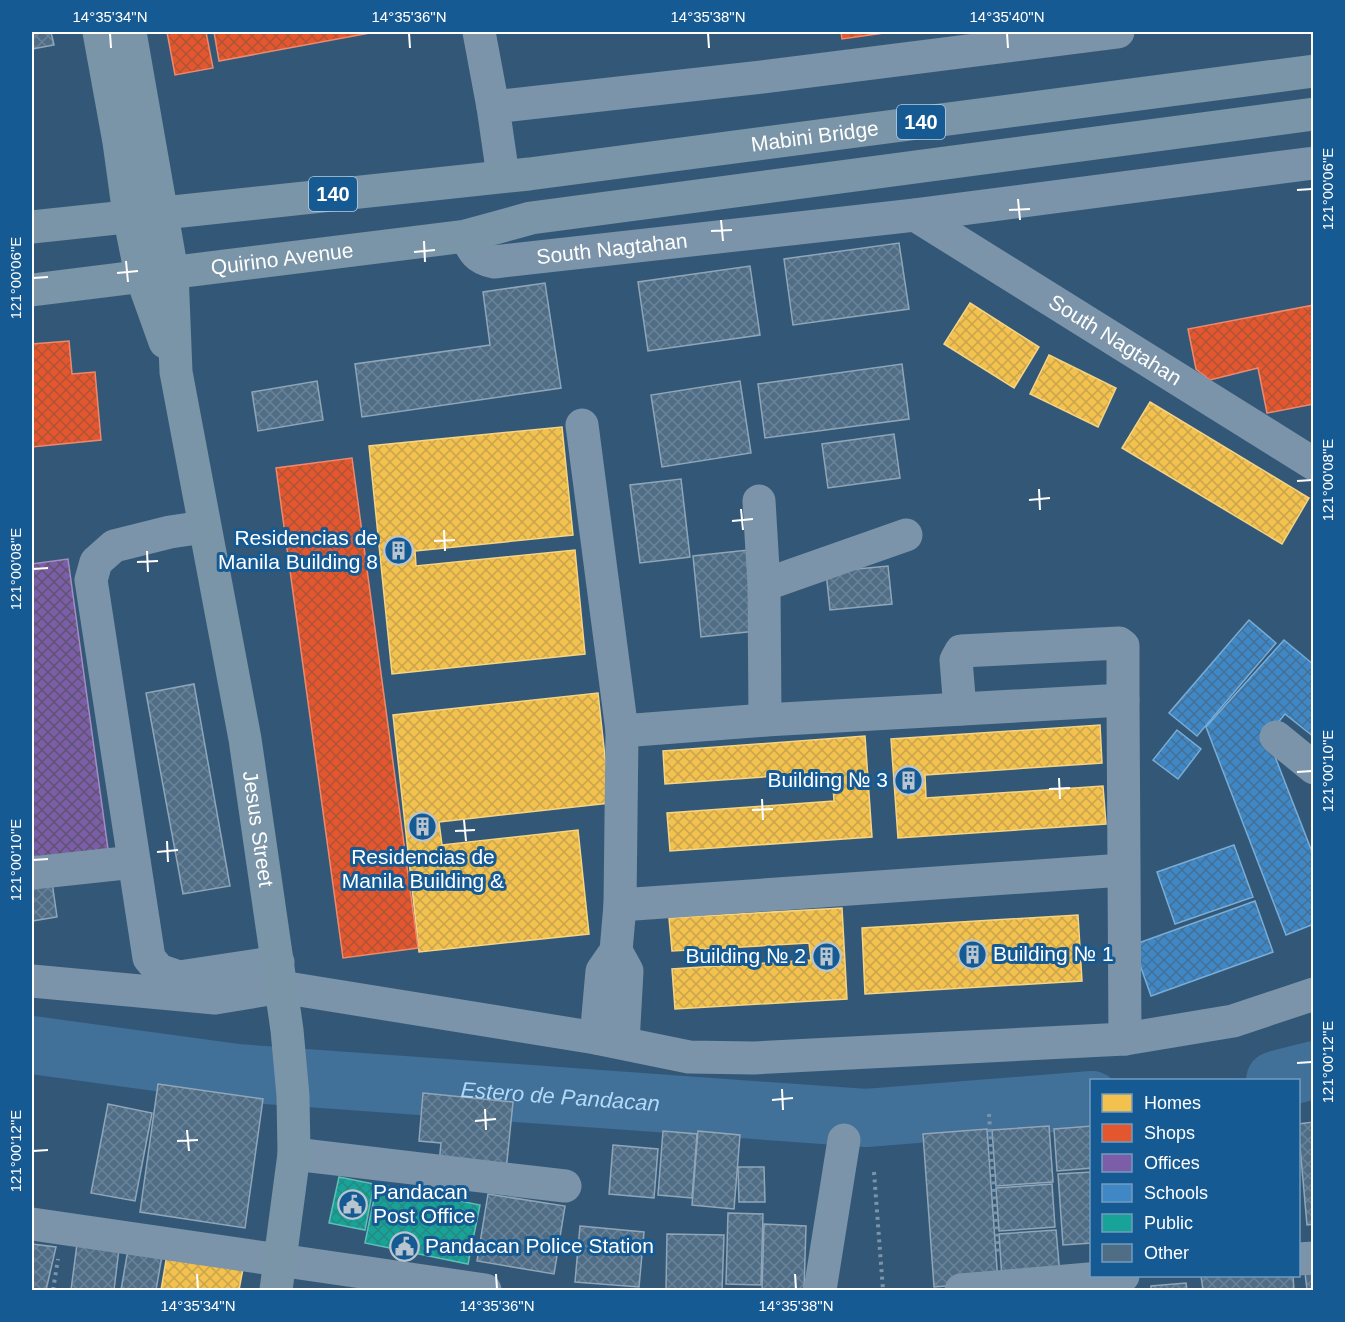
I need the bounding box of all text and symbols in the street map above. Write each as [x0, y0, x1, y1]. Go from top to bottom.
text: 14°35'34"N [72, 8, 148, 25]
text: 14°35'36"N [371, 8, 447, 25]
text: 14°35'38"N [670, 8, 746, 25]
text: 14°35'40"N [969, 8, 1045, 25]
road number: 140 [897, 105, 945, 139]
street label: Mabini Bridge [749, 116, 880, 156]
text: 121°00'06"E [1319, 148, 1336, 230]
road number: 140 [309, 177, 357, 211]
street label: South Nagtahan [535, 228, 689, 268]
text: 121°00'06"E [7, 237, 24, 319]
street label: Quirino Avenue [209, 238, 355, 279]
street label: South Nagtahan [1045, 290, 1186, 389]
text: 121°00'08"E [1319, 439, 1336, 521]
place label: Residencias de Manila Building 8 [218, 526, 378, 573]
text: 121°00'08"E [7, 528, 24, 610]
building icon: Residencias de Manila Building 8 [383, 534, 415, 566]
text: 121°00'10"E [1319, 730, 1336, 812]
building icon: Building № 3 [893, 764, 925, 796]
place label: Building № 3 [767, 768, 888, 791]
street label: Jesus Street [239, 769, 278, 888]
building icon: Residencias de Manila Building & [407, 810, 439, 842]
text: 121°00'10"E [7, 819, 24, 901]
place label: Residencias de Manila Building & [342, 845, 504, 892]
building icon: Building № 1 [956, 938, 988, 970]
building icon: Building № 2 [811, 940, 843, 972]
place label: Building № 1 [993, 942, 1114, 965]
place label: Building № 2 [685, 944, 806, 967]
text: 121°00'12"E [1319, 1021, 1336, 1103]
water label: Estero de Pandacan [460, 1077, 661, 1116]
legend [1090, 1079, 1300, 1277]
text: Homes [1144, 1093, 1201, 1113]
text: 121°00'12"E [7, 1110, 24, 1192]
text: Shops [1144, 1123, 1195, 1143]
text: Offices [1144, 1153, 1200, 1173]
place label: Pandacan Post Office [373, 1180, 475, 1227]
text: Schools [1144, 1183, 1208, 1203]
public building icon: Pandacan Post Office [336, 1188, 368, 1220]
text: Public [1144, 1213, 1193, 1233]
public building icon: Pandacan Police Station [388, 1230, 420, 1262]
place label: Pandacan Police Station [425, 1234, 654, 1257]
text: Other [1144, 1243, 1189, 1263]
text: 14°35'34"N [160, 1297, 236, 1314]
text: 14°35'36"N [459, 1297, 535, 1314]
text: 14°35'38"N [758, 1297, 834, 1314]

